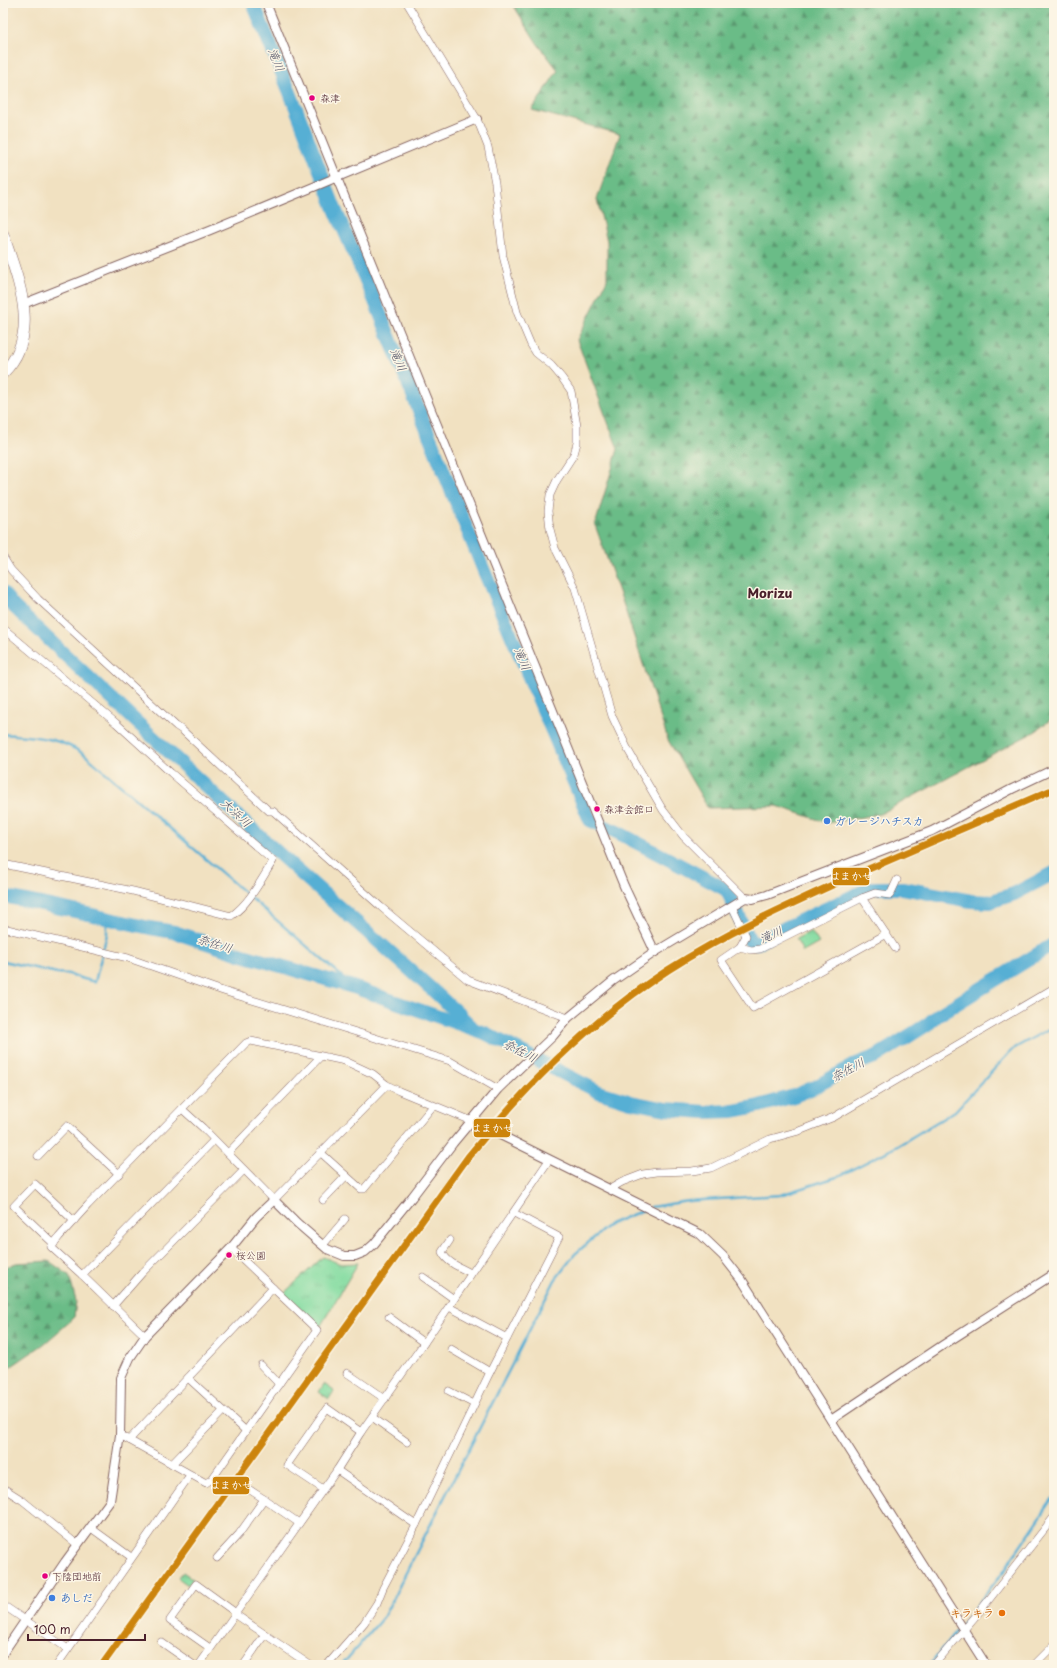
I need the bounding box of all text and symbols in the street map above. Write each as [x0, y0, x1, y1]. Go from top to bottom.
water label: 滝川 [264, 45, 290, 74]
place label: 森津 [320, 90, 340, 105]
marker: 森津 [307, 93, 317, 103]
water label: 滝川 [386, 345, 412, 374]
district label: Morizu [747, 583, 793, 602]
water label: 滝川 [510, 644, 536, 673]
water label: 大浜川 [217, 793, 256, 831]
place label: 森津会館口 [604, 801, 654, 816]
marker: 森津会館口 [592, 804, 602, 814]
place label: ガレージハチスカ [835, 812, 924, 829]
marker: ガレージハチスカ [822, 816, 832, 826]
text: はまかぜ [829, 867, 873, 884]
line badge: はまかぜ [832, 867, 870, 886]
water label: 滝川 [756, 921, 785, 947]
water label: 奈佐川 [195, 929, 235, 957]
water label: 奈佐川 [500, 1034, 541, 1066]
water label: 奈佐川 [827, 1053, 868, 1086]
line badge: はまかぜ [473, 1118, 511, 1138]
text: はまかぜ [470, 1119, 514, 1136]
place label: 桜公園 [236, 1247, 266, 1262]
marker: 桜公園 [224, 1250, 234, 1260]
text: はまかぜ [209, 1476, 253, 1493]
line badge: はまかぜ [212, 1476, 250, 1495]
place label: 下陰団地前 [52, 1568, 102, 1583]
marker: 下陰団地前 [40, 1571, 50, 1581]
place label: あしだ [60, 1589, 93, 1606]
marker: あしだ [47, 1593, 57, 1603]
place label: キラキラ [950, 1604, 994, 1621]
marker: キラキラ [997, 1608, 1007, 1618]
scale bar [28, 1616, 145, 1642]
text: 100 m [34, 1620, 71, 1638]

